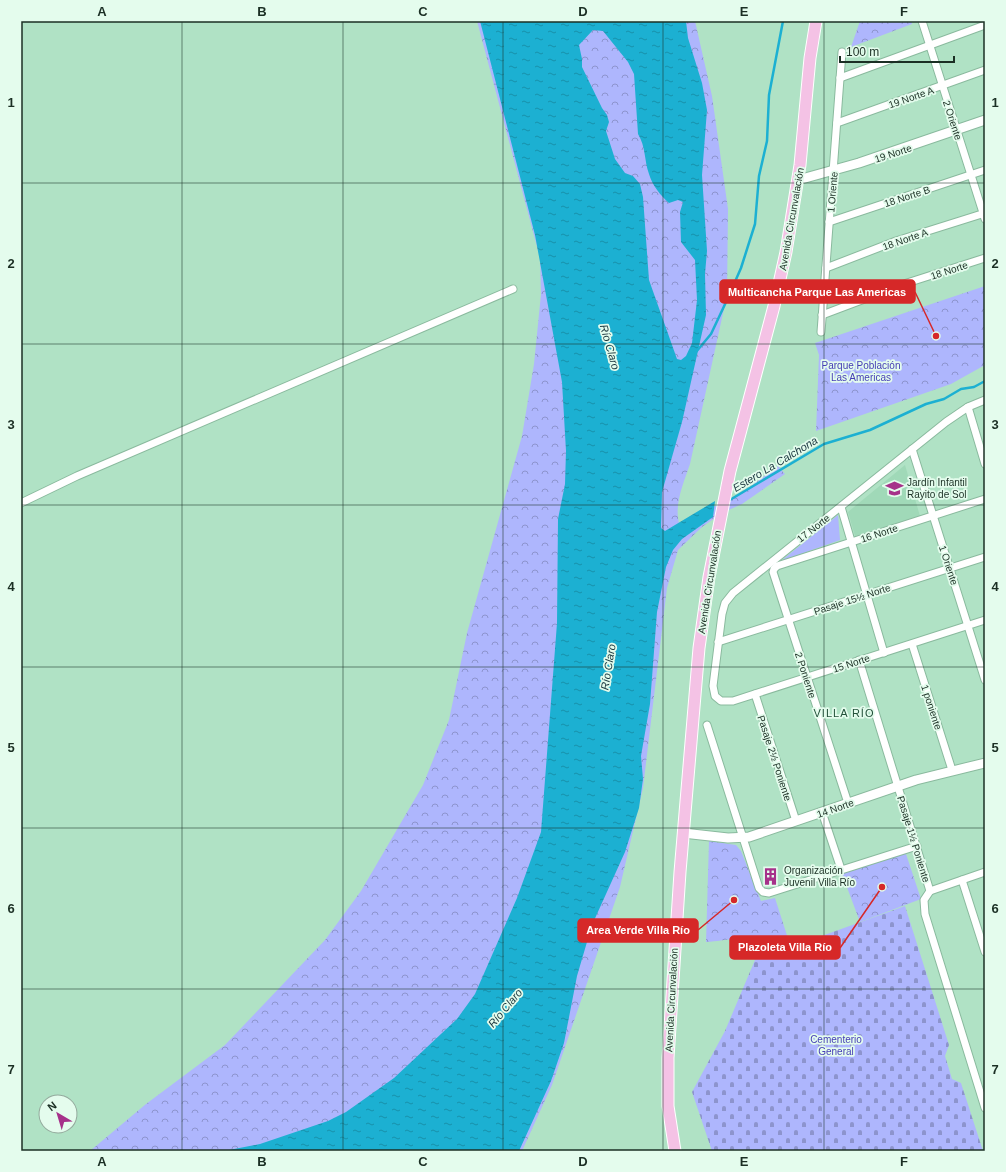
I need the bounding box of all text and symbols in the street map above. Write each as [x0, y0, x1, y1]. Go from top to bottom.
text: A [97, 4, 107, 19]
text: B [257, 4, 267, 19]
text: C [418, 4, 428, 19]
text: D [578, 4, 588, 19]
text: E [740, 4, 749, 19]
text: F [900, 4, 908, 19]
scale bar [840, 38, 954, 64]
text: 100 m [846, 45, 879, 59]
street label: 19 Norte A [887, 84, 936, 110]
text: 1 [7, 95, 15, 110]
text: 1 [991, 95, 999, 110]
street label: 2 Oriente [941, 99, 964, 142]
street label: 19 Norte [873, 142, 914, 165]
street label: Avenida Circunvalación [777, 167, 806, 271]
street label: 1 Oriente [825, 171, 840, 213]
street label: 18 Norte B [883, 184, 932, 209]
street label: 18 Norte A [881, 226, 930, 252]
text: 2 [7, 256, 15, 271]
text: 2 [991, 256, 999, 271]
street label: 18 Norte [929, 259, 970, 282]
callout: Multicancha Parque Las Americas [720, 280, 915, 303]
text: Multicancha Parque Las Americas [728, 286, 906, 298]
water label: Río Claro [598, 323, 622, 371]
park label: Parque Población Las Americas [822, 360, 900, 383]
text: 3 [7, 417, 15, 432]
text: 3 [991, 417, 999, 432]
water label: Estero La Calchona [730, 434, 820, 494]
place label: Jardín Infantil Rayito de Sol [907, 477, 967, 500]
school or university icon: Jardín Infantil Rayito de Sol [884, 478, 904, 498]
street label: 17 Norte [795, 512, 832, 545]
street label: 16 Norte [859, 522, 900, 545]
street label: Avenida Circunvalación [696, 530, 723, 634]
street label: 1 Oriente [937, 544, 960, 587]
text: 4 [7, 579, 15, 594]
text: 4 [991, 579, 999, 594]
street label: Pasaje 15½ Norte [812, 582, 892, 617]
water label: Río Claro [598, 643, 618, 691]
street label: 2 Poniente [793, 651, 818, 700]
street label: 15 Norte [831, 652, 872, 675]
street label: 1 poniente [919, 683, 944, 731]
district label: VILLA RÍO [814, 707, 874, 719]
street label: Pasaje 2½ Poniente [755, 714, 794, 803]
text: 5 [7, 740, 15, 755]
text: 5 [991, 740, 999, 755]
street label: Pasaje 1½ Poniente [895, 795, 932, 884]
street label: 14 Norte [815, 797, 855, 820]
place label: Organización Juvenil Villa Río [784, 865, 855, 888]
building icon: Organización Juvenil Villa Río [761, 866, 781, 886]
text: 6 [7, 901, 15, 916]
text: 6 [991, 901, 999, 916]
callout: Area Verde Villa Río [578, 919, 698, 942]
text: Area Verde Villa Río [586, 924, 690, 936]
callout: Plazoleta Villa Río [730, 936, 840, 959]
text: Plazoleta Villa Río [738, 941, 832, 953]
street label: Avenida Circunvalación [663, 948, 680, 1052]
water label: Río Claro [485, 986, 525, 1030]
park label: Cementerio General [810, 1034, 862, 1057]
text: 7 [7, 1062, 15, 1077]
text: 7 [991, 1062, 999, 1077]
north arrow [38, 1094, 78, 1134]
text: N [45, 1099, 59, 1113]
text: A [97, 1154, 107, 1169]
text: B [257, 1154, 267, 1169]
text: C [418, 1154, 428, 1169]
text: D [578, 1154, 588, 1169]
text: E [740, 1154, 749, 1169]
text: F [900, 1154, 908, 1169]

